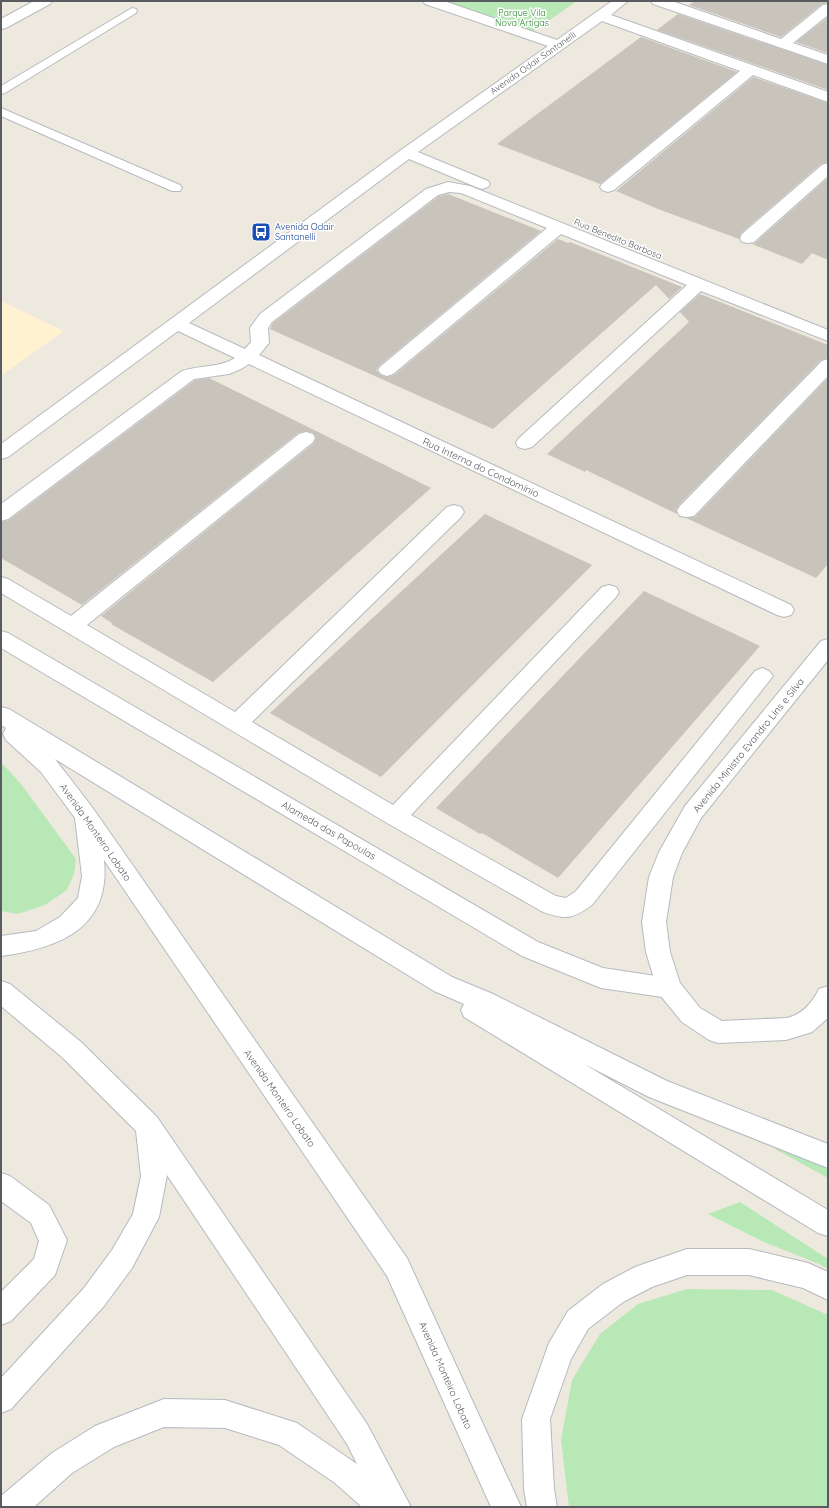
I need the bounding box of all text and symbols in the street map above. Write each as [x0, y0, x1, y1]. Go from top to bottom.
park label: Parque Vila Nova Artigas [495, 7, 549, 28]
street label: Avenida Odair Santanelli [488, 29, 578, 96]
street label: Rua Benedito Barbosa [573, 216, 664, 261]
bus stop icon: Avenida Odair Santanelli [250, 221, 272, 243]
place label: Avenida Odair Santanelli [275, 221, 335, 242]
street label: Rua Interna do Condomínio [420, 435, 541, 500]
street label: Avenida Ministro Evandro Lins e Silva [690, 675, 807, 815]
street label: Avenida Monteiro Lobato [57, 781, 134, 884]
street label: Alameda das Papoulas [279, 798, 379, 863]
street label: Avenida Monteiro Lobato [241, 1047, 318, 1150]
street label: Avenida Monteiro Lobato [416, 1319, 475, 1431]

